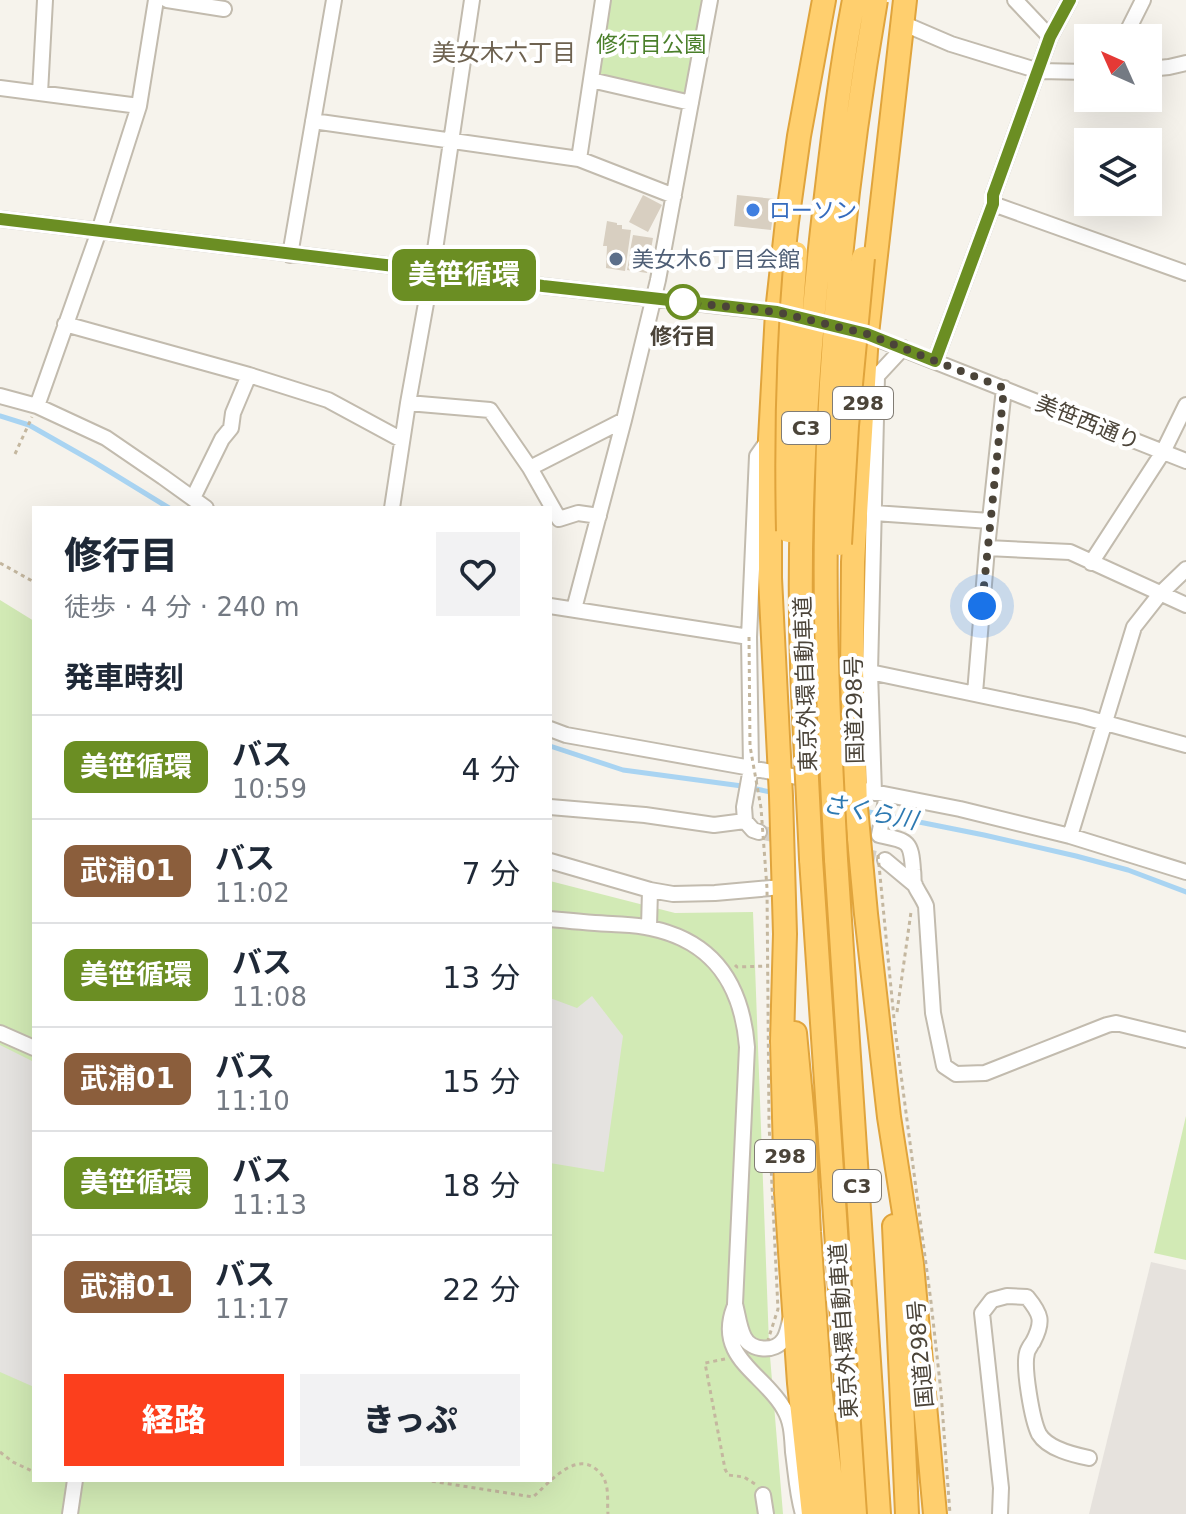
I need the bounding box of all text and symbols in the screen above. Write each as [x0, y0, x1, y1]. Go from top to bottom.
north arrow [1074, 24, 1162, 112]
map controls [1074, 24, 1162, 216]
park label: 修行目公園 [596, 32, 706, 57]
district label: 美女木六丁目 [432, 39, 576, 67]
button: layers [1074, 128, 1162, 216]
place label: ローソン [769, 198, 857, 223]
marker: ローソン [744, 201, 762, 219]
place label: 美女木6丁目会館 [632, 247, 800, 272]
line badge: 美笹循環 [408, 249, 520, 301]
marker: 美女木6丁目会館 [607, 250, 625, 268]
text: 美笹循環 [408, 258, 520, 291]
marker: 修行目 [666, 285, 700, 319]
place label: 修行目 [650, 324, 716, 349]
road number: 298 [833, 387, 893, 419]
street label: 美笹西通り [1032, 390, 1143, 455]
road number: C3 [782, 412, 830, 444]
button: heart [436, 532, 520, 616]
text: 修行目 [64, 534, 178, 578]
your location [962, 586, 1002, 626]
text: 徒歩 · 4 分 · 240 m [64, 592, 300, 622]
street label: 東京外環自動車道 [790, 596, 821, 772]
street label: 国道298号 [841, 656, 868, 764]
text: 発車時刻 [64, 660, 184, 695]
text: バス [232, 737, 292, 772]
text: 美笹循環 [80, 750, 192, 783]
text: 4 分 [461, 752, 520, 787]
text: 10:59 [232, 774, 307, 804]
water label: さくら川 [820, 789, 923, 835]
text: バス [215, 841, 275, 876]
text: 武浦01 [80, 854, 175, 887]
text: 7 分 [461, 856, 520, 891]
text: 11:02 [215, 878, 290, 908]
text: バス [232, 945, 292, 980]
text: 美笹循環 [80, 958, 192, 991]
text: 13 分 [442, 960, 520, 995]
text: 11:08 [232, 982, 307, 1012]
text: バス [215, 1049, 275, 1084]
text: 武浦01 [80, 1062, 175, 1095]
text: 15 分 [442, 1064, 520, 1099]
text: 11:10 [215, 1086, 290, 1116]
road number: 298 [755, 1140, 815, 1172]
text: バス [232, 1153, 292, 1188]
text: 美笹循環 [80, 1166, 192, 1199]
text: 18 分 [442, 1168, 520, 1203]
road number: C3 [833, 1170, 881, 1202]
text: 11:13 [232, 1190, 307, 1220]
street label: 東京外環自動車道 [825, 1242, 862, 1420]
text: バス [215, 1257, 275, 1292]
text: 武浦01 [80, 1270, 175, 1303]
text: 22 分 [442, 1272, 520, 1307]
text: 11:17 [215, 1294, 290, 1324]
street label: 国道298号 [903, 1299, 938, 1409]
button: 経路 [64, 1374, 284, 1466]
button: きっぷ [300, 1374, 520, 1466]

